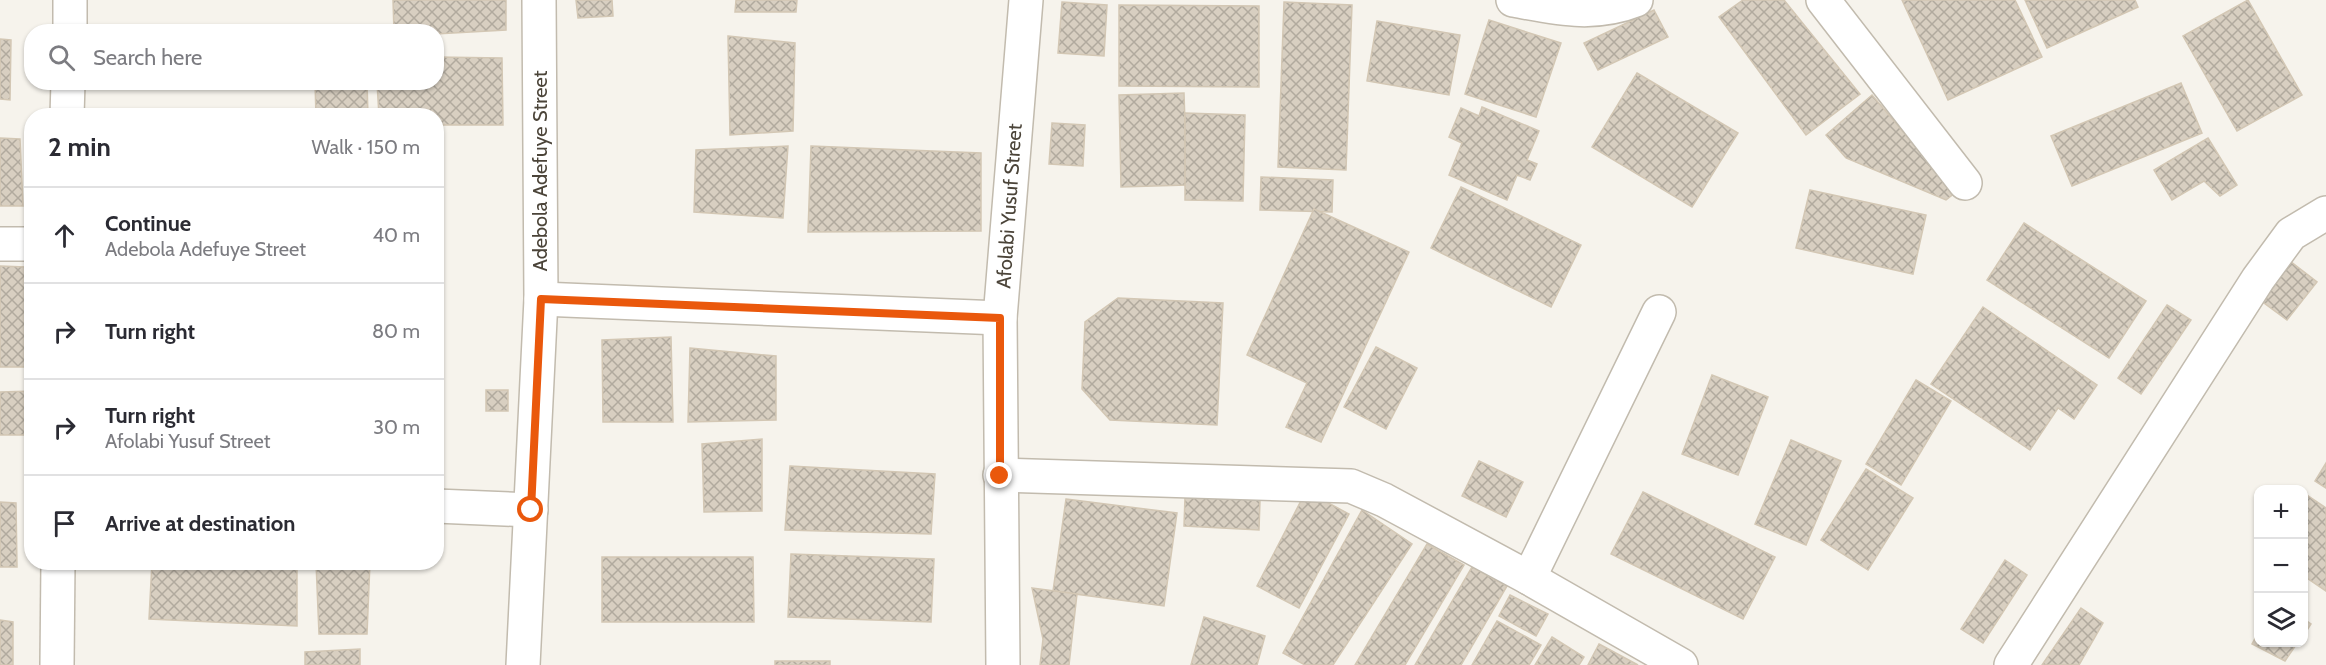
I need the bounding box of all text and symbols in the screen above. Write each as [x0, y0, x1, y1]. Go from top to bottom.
search box [24, 24, 444, 90]
icon: search [45, 41, 78, 74]
text: Search here [93, 44, 202, 71]
street label: Adebola Adefuye Street [528, 70, 552, 271]
street label: Afolabi Yusuf Street [991, 122, 1027, 289]
text: 2 min [48, 131, 111, 163]
text: Walk · 150 m [312, 135, 420, 159]
text: Continue [105, 210, 191, 237]
icon: ahead [48, 219, 81, 252]
text: 40 m [372, 223, 420, 247]
text: Adebola Adefuye Street [105, 237, 306, 261]
icon: right [48, 315, 81, 348]
text: Turn right [105, 318, 195, 345]
text: 80 m [372, 319, 420, 343]
text: Turn right [105, 402, 195, 429]
icon: right [48, 411, 81, 444]
text: 30 m [373, 415, 420, 439]
text: Afolabi Yusuf Street [105, 429, 270, 453]
route end [986, 462, 1012, 488]
map controls [2254, 485, 2308, 647]
button: + [2254, 485, 2308, 539]
route start [517, 496, 543, 522]
icon: arrive [48, 507, 81, 540]
text: Arrive at destination [105, 510, 295, 537]
button: − [2254, 539, 2308, 593]
button: layers [2254, 593, 2308, 647]

